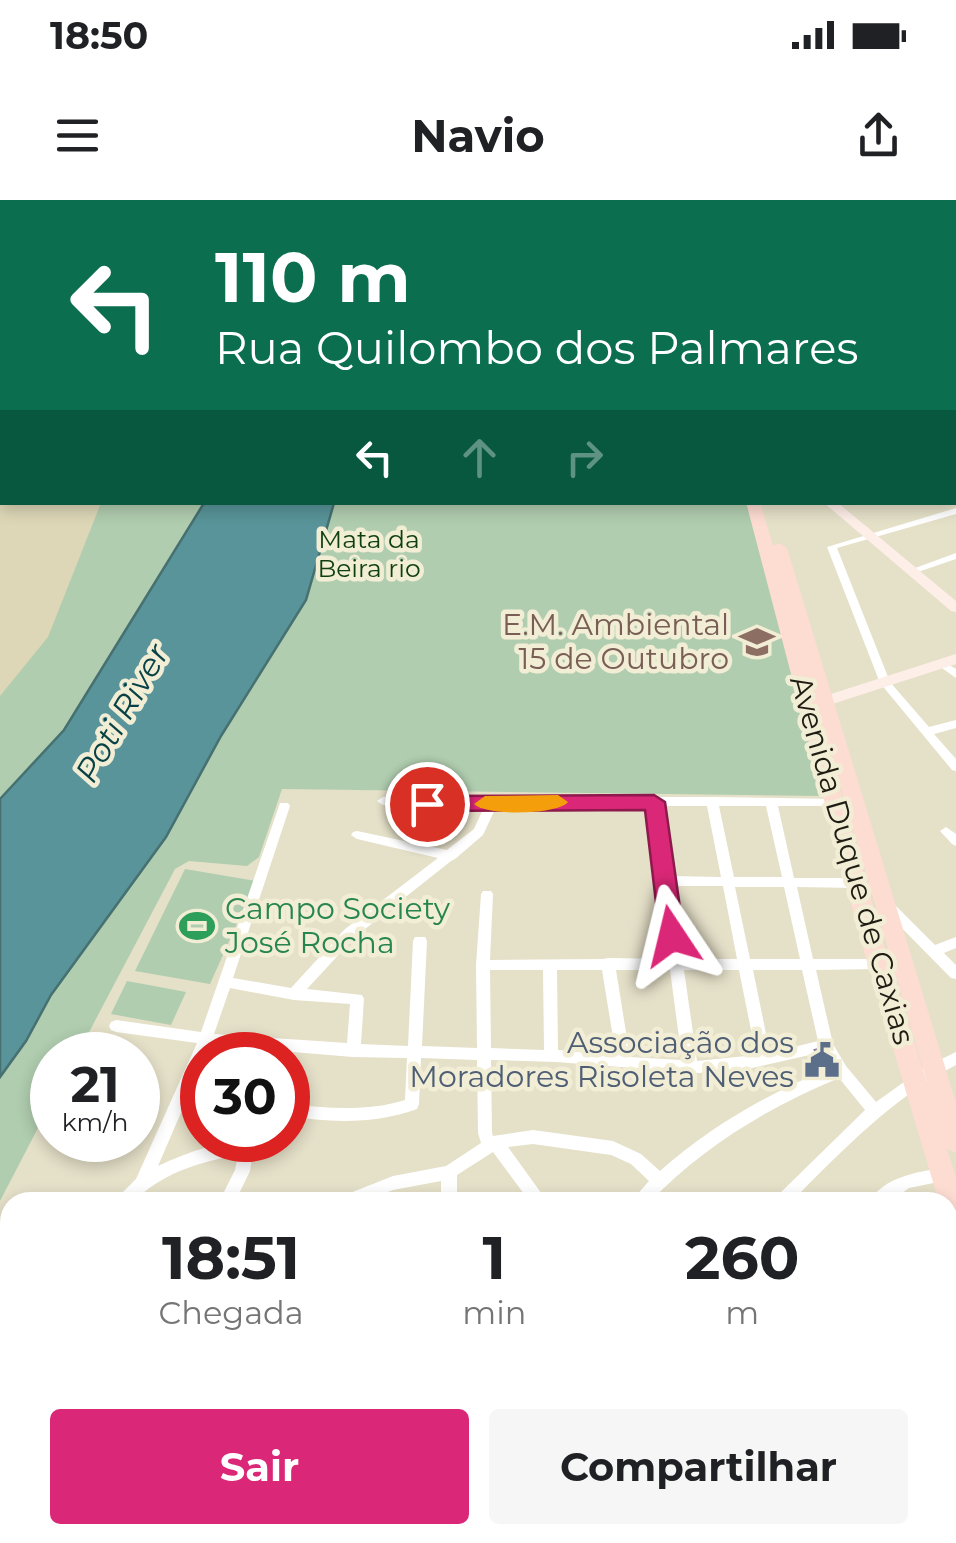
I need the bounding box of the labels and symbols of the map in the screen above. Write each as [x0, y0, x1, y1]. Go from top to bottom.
park label: Mata da Beira rio [317, 524, 421, 583]
place label: E.M. Ambiental 15 de Outubro [502, 606, 729, 677]
school or university icon: E.M. Ambiental 15 de Outubro [738, 623, 776, 661]
water label: Poti River [66, 636, 177, 789]
street label: Avenida Duque de Caxias [782, 671, 923, 1048]
pin [385, 762, 470, 847]
position arrow [620, 884, 724, 988]
place label: Campo Society José Rocha [224, 890, 451, 961]
sports icon: Campo Society José Rocha [178, 907, 216, 945]
place label: Associação dos Moradores Risoleta Neves [409, 1024, 794, 1095]
speed limit sign: 30 [180, 1032, 310, 1162]
public building icon: Associação dos Moradores Risoleta Neves [803, 1041, 841, 1079]

